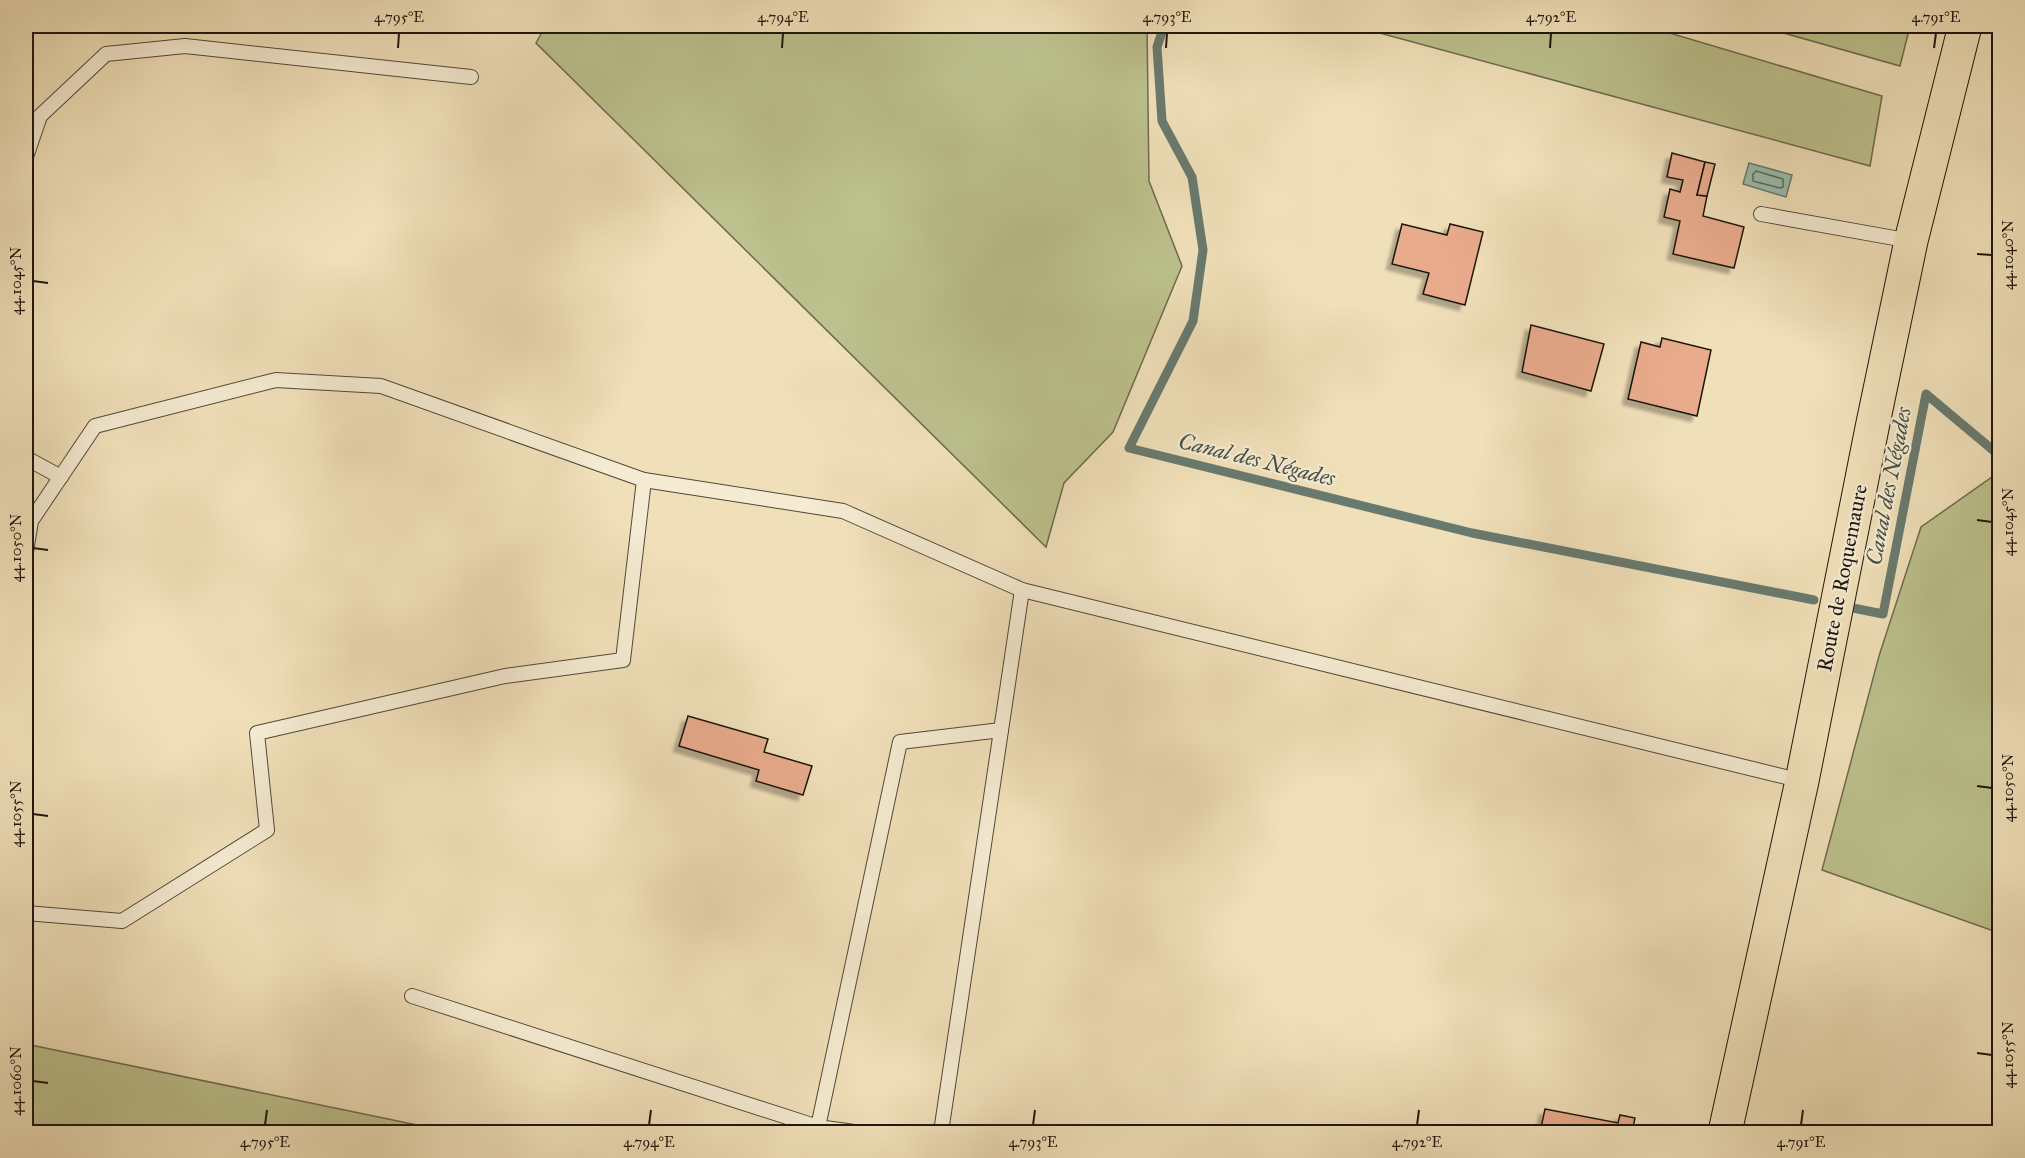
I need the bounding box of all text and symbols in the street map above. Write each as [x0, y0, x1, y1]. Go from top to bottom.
text: 4.795°E [374, 8, 424, 26]
text: 4.794°E [757, 8, 809, 26]
text: 4.793°E [1142, 8, 1192, 26]
text: 4.792°E [1526, 8, 1577, 26]
text: 4.791°E [1912, 8, 1961, 26]
text: 44.1040°N [1999, 220, 2017, 290]
text: 44.1045°N [7, 247, 25, 315]
water label: Canal des Négades [1860, 404, 1917, 567]
water label: Canal des Négades [1176, 427, 1339, 492]
street label: Route de Roquemaure [1811, 482, 1873, 674]
text: 44.1045°N [1999, 488, 2017, 556]
text: 44.1050°N [7, 513, 25, 582]
text: 44.1050°N [1999, 753, 2017, 822]
text: 44.1055°N [7, 780, 25, 847]
text: 44.1055°N [1999, 1021, 2017, 1088]
text: 44.1060°N [7, 1046, 25, 1116]
text: 4.795°E [240, 1133, 290, 1151]
text: 4.794°E [623, 1133, 675, 1151]
text: 4.793°E [1008, 1133, 1058, 1151]
text: 4.792°E [1392, 1133, 1443, 1151]
text: 4.791°E [1777, 1133, 1826, 1151]

